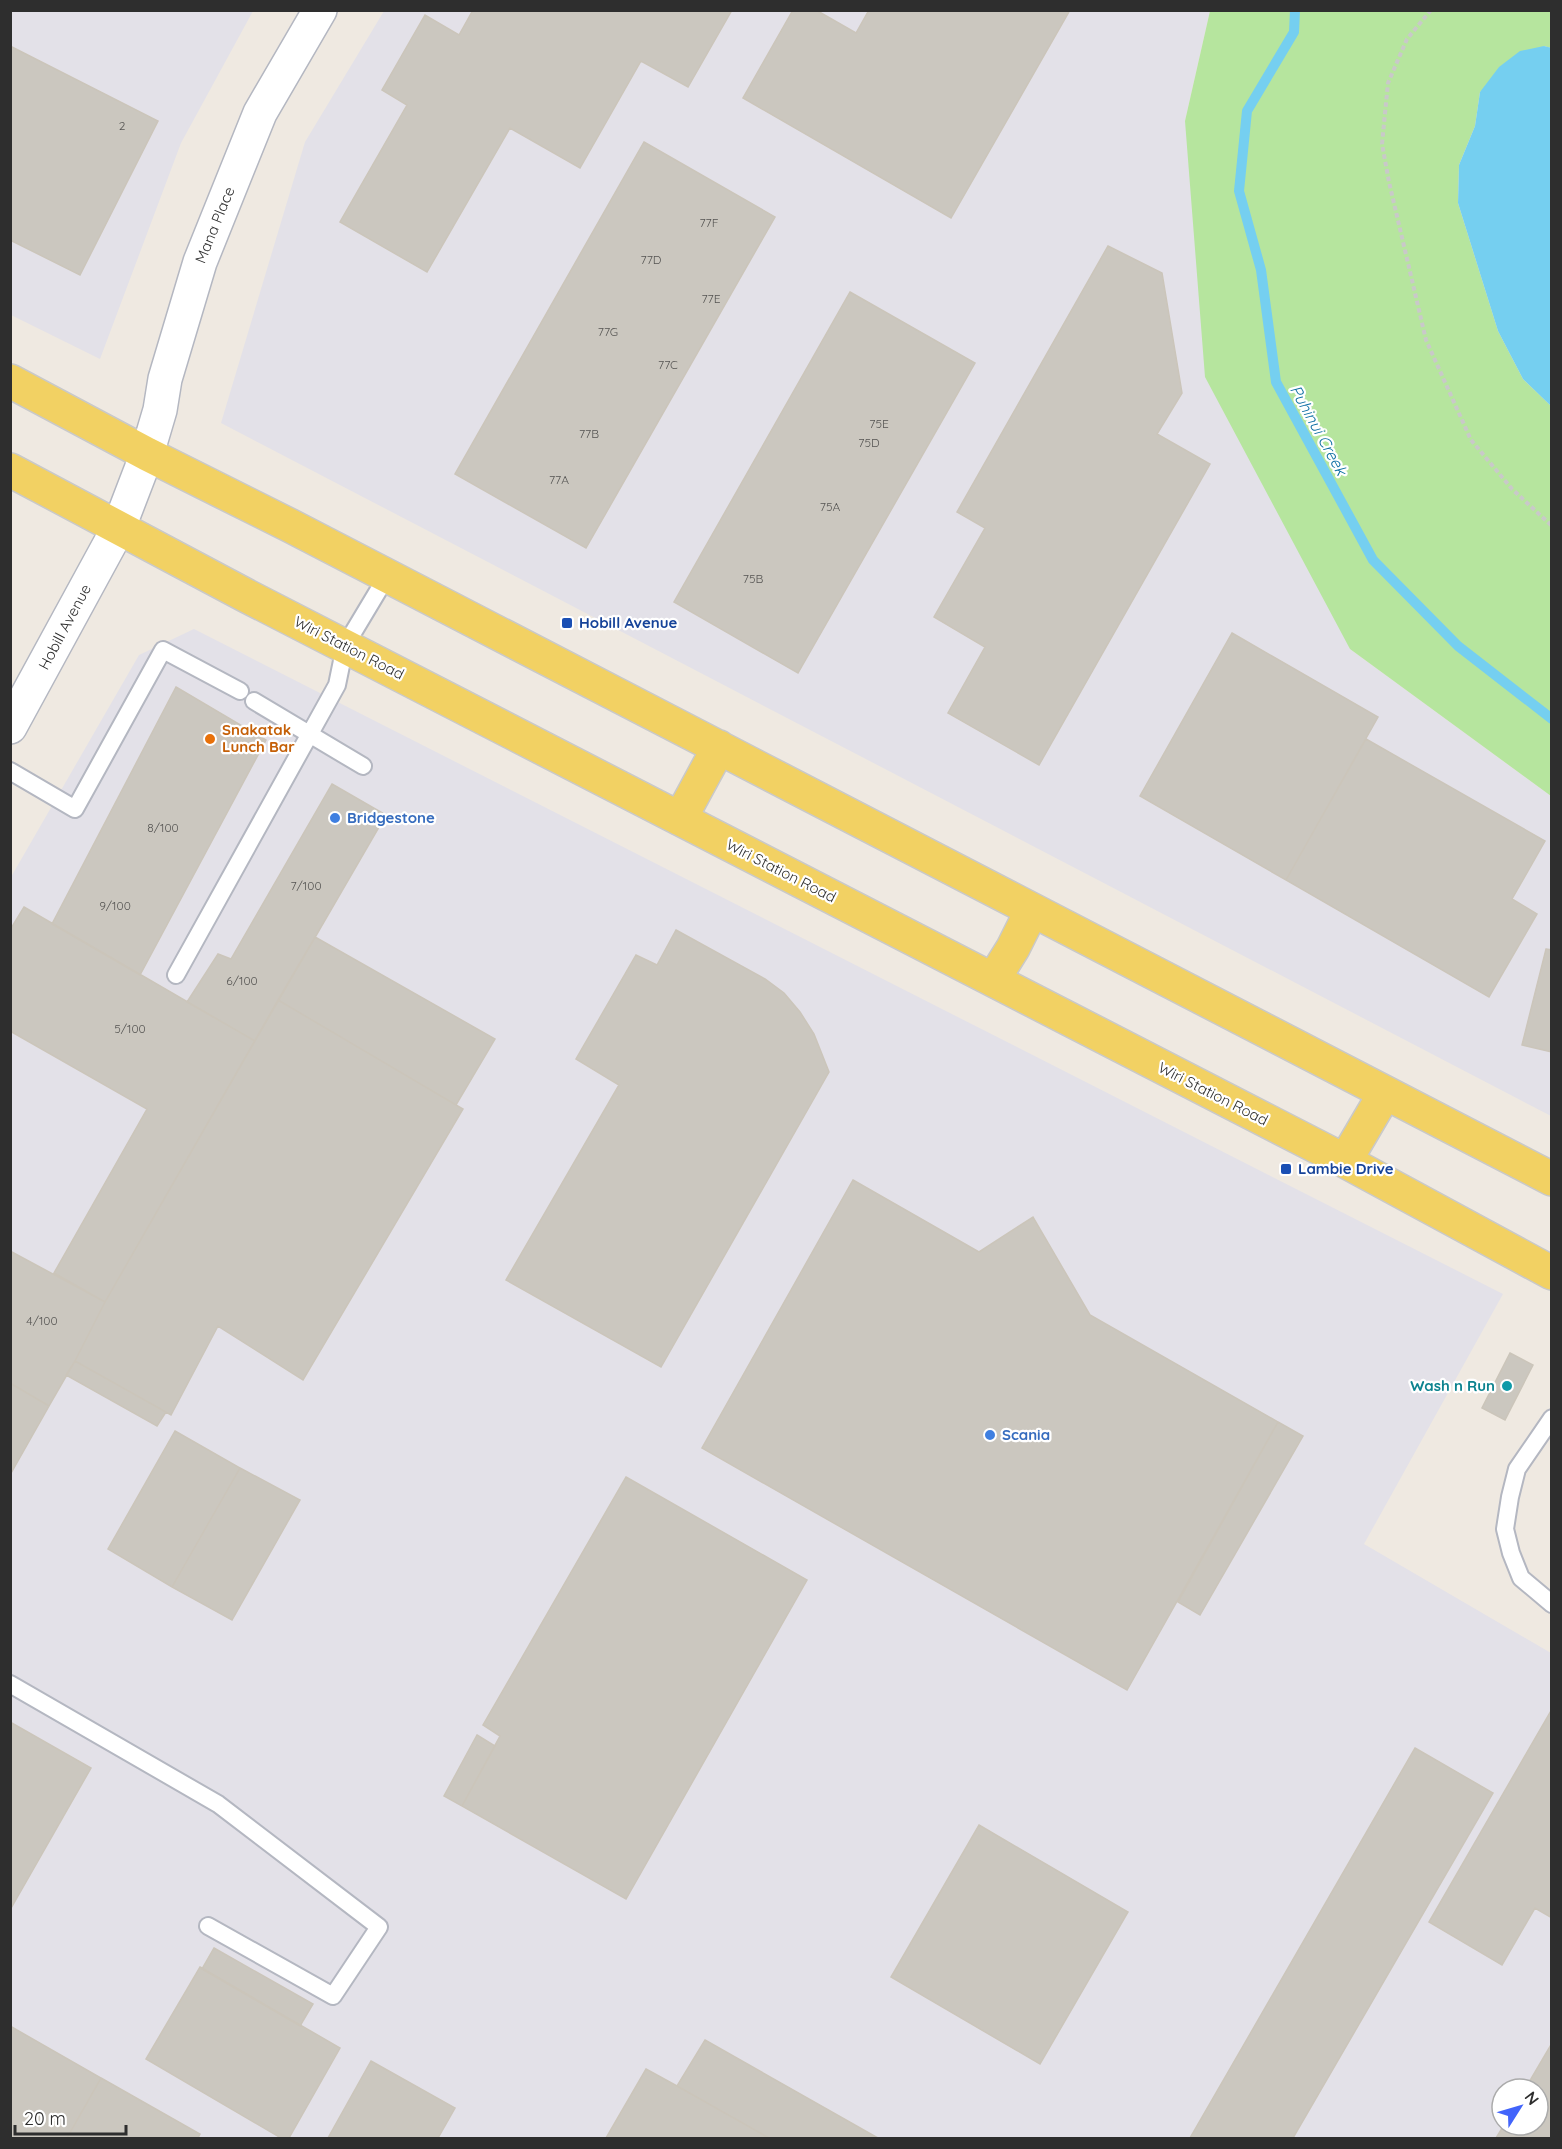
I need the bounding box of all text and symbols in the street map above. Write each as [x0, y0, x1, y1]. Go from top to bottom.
house number: 2 [119, 118, 126, 133]
street label: Mana Place [191, 184, 239, 266]
house number: 77F [699, 215, 719, 230]
house number: 77D [641, 252, 662, 267]
house number: 77E [701, 291, 721, 306]
house number: 77G [598, 324, 618, 339]
house number: 77C [658, 357, 678, 372]
water label: Puhinui Creek [1286, 381, 1353, 480]
house number: 75E [869, 416, 889, 431]
house number: 77B [579, 426, 599, 441]
house number: 75D [858, 435, 880, 450]
house number: 77A [549, 472, 569, 487]
house number: 75A [820, 499, 840, 514]
house number: 75B [743, 571, 763, 586]
street label: Hobill Avenue [34, 581, 95, 673]
street label: Wiri Station Road [291, 612, 407, 683]
place label: Hobill Avenue [579, 613, 678, 632]
marker: Hobill Avenue [560, 616, 574, 630]
place label: Snakatak Lunch Bar [222, 720, 295, 756]
marker: Snakatak Lunch Bar [203, 732, 217, 746]
place label: Bridgestone [347, 808, 435, 827]
marker: Bridgestone [328, 811, 342, 825]
house number: 8/100 [147, 820, 179, 835]
street label: Wiri Station Road [723, 835, 839, 906]
house number: 7/100 [290, 878, 322, 893]
house number: 9/100 [99, 898, 131, 913]
house number: 6/100 [226, 973, 258, 988]
house number: 5/100 [114, 1021, 146, 1036]
street label: Wiri Station Road [1155, 1058, 1271, 1129]
place label: Lambie Drive [1298, 1159, 1394, 1178]
marker: Lambie Drive [1279, 1162, 1293, 1176]
house number: 4/100 [26, 1313, 58, 1328]
place label: Wash n Run [1410, 1376, 1495, 1395]
marker: Wash n Run [1500, 1379, 1514, 1393]
place label: Scania [1002, 1425, 1050, 1444]
marker: Scania [983, 1428, 997, 1442]
north arrow [1490, 2077, 1550, 2137]
text: N [1520, 2087, 1544, 2109]
scale bar [15, 2098, 126, 2136]
text: 20 m [24, 2107, 66, 2130]

